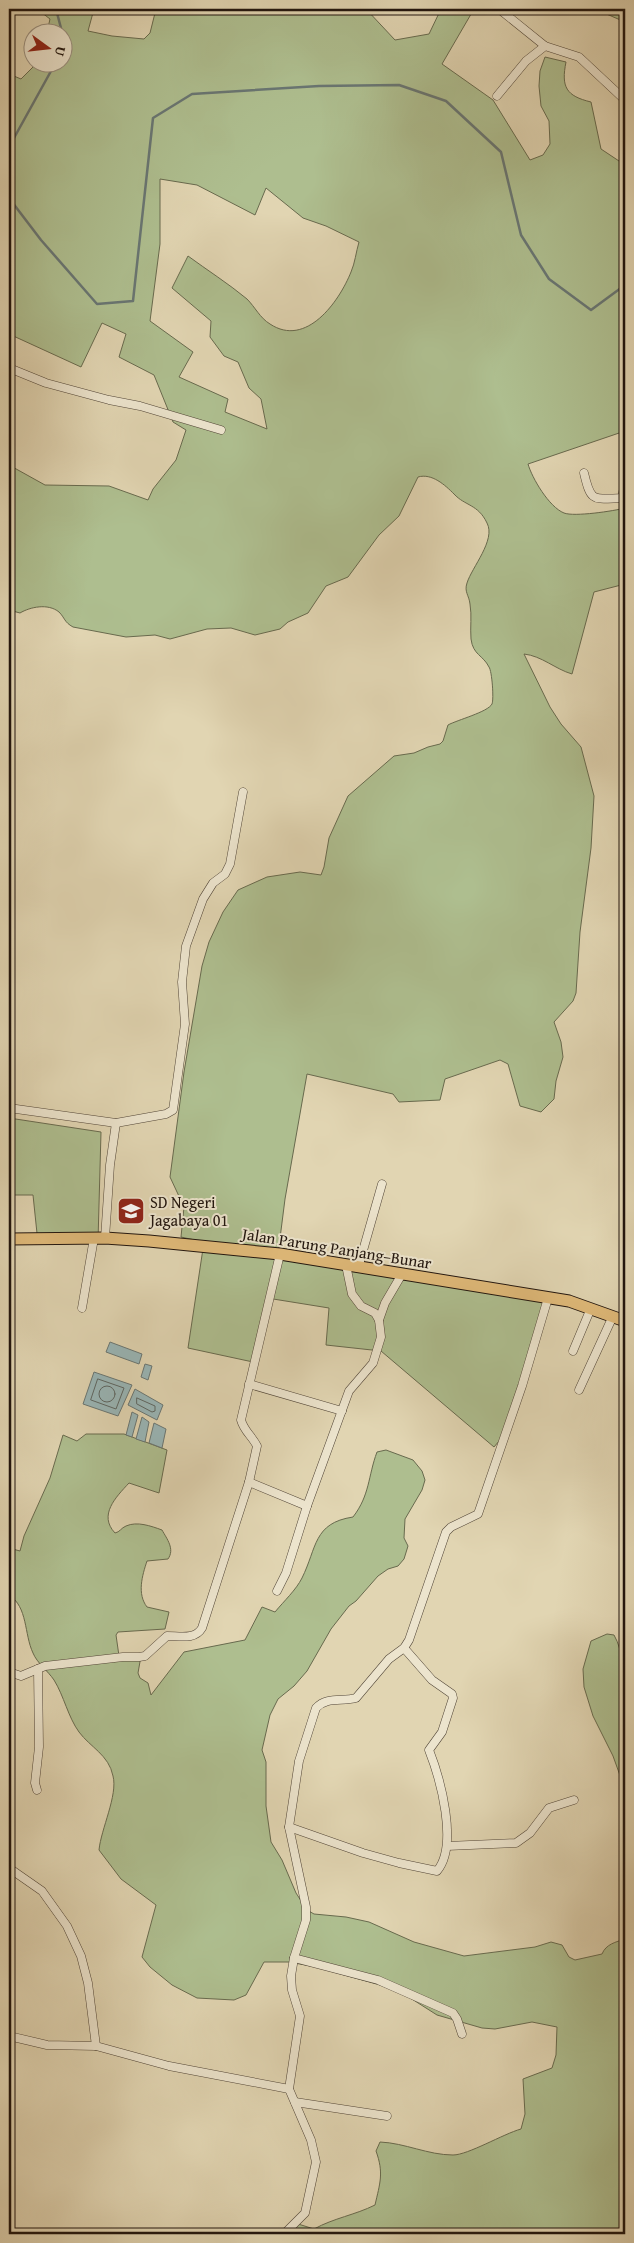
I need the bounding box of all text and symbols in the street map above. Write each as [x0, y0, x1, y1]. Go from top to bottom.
north arrow [22, 22, 72, 72]
text: U [50, 44, 71, 59]
place label: SD Negeri Jagabaya 01 [148, 1190, 228, 1232]
school or university icon: SD Negeri Jagabaya 01 [116, 1196, 146, 1226]
street label: Jalan Parung Panjang–Bunar [239, 1221, 434, 1275]

